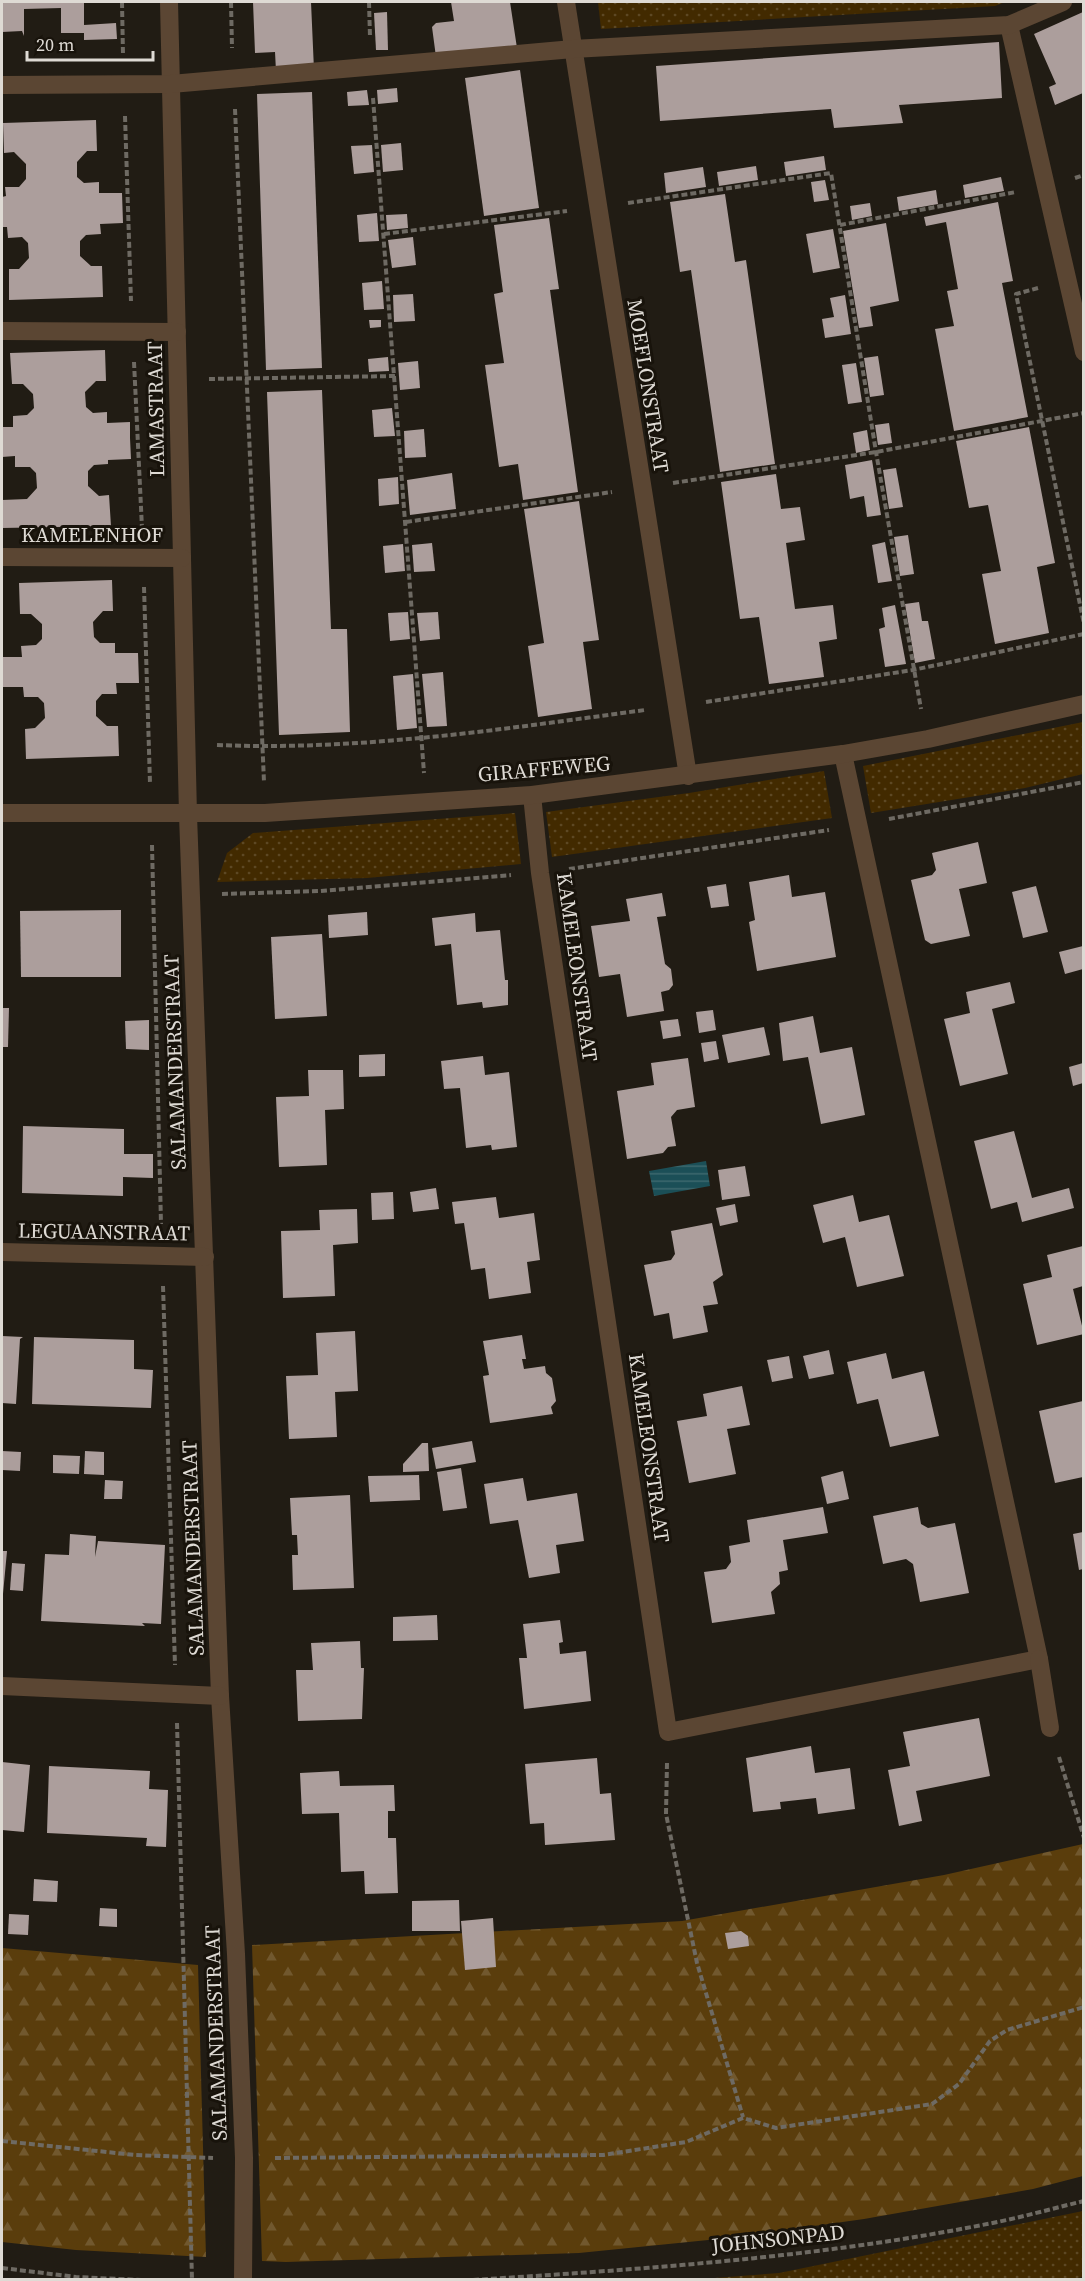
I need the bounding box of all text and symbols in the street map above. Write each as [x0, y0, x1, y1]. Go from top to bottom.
scale bar [27, 24, 153, 62]
text: 20 m [36, 32, 74, 57]
street label: MOEFLONSTRAAT [620, 297, 677, 475]
street label: LAMASTRAAT [140, 341, 171, 477]
street label: KAMELENHOF [21, 520, 163, 549]
street label: GIRAFFEWEG [476, 748, 611, 789]
street label: KAMELEONSTRAAT [550, 871, 605, 1064]
street label: SALAMANDERSTRAAT [156, 954, 193, 1170]
street label: LEGUAANSTRAAT [18, 1216, 191, 1248]
street label: KAMELEONSTRAAT [622, 1352, 677, 1545]
street label: SALAMANDERSTRAAT [174, 1440, 211, 1656]
street label: SALAMANDERSTRAAT [197, 1925, 234, 2141]
street label: JOHNSONPAD [709, 2217, 846, 2260]

